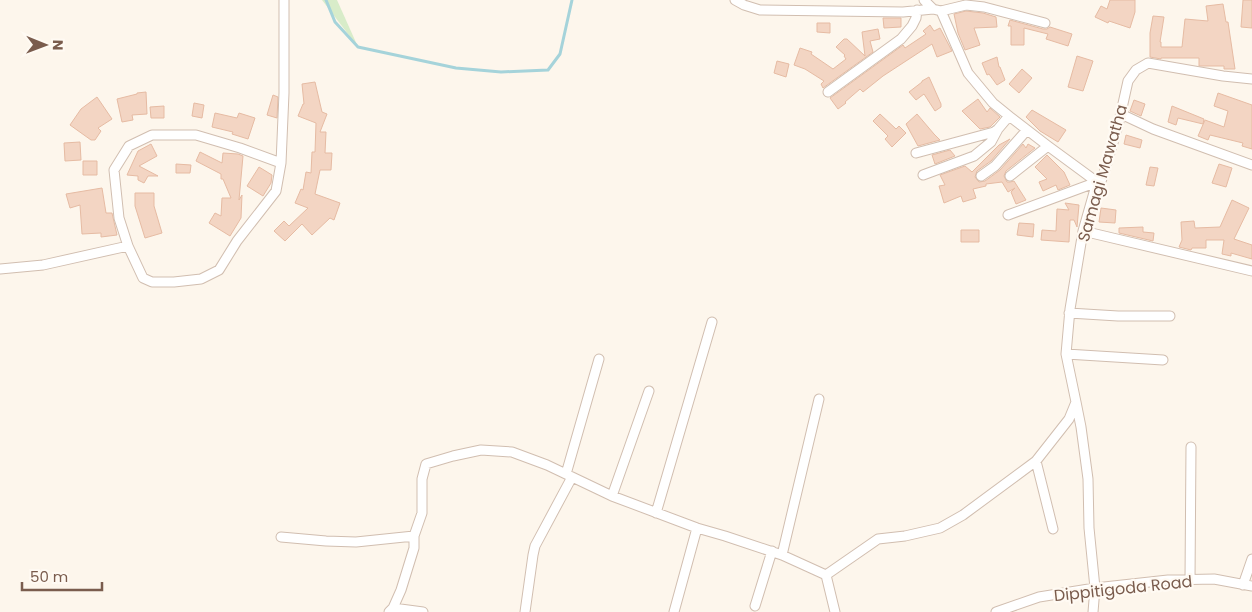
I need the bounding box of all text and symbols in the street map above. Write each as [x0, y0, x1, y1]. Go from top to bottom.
north arrow [20, 20, 70, 70]
text: N [48, 40, 68, 51]
street label: Samagi Mawatha [1072, 102, 1133, 245]
scale bar [22, 560, 102, 592]
text: 50 m [30, 566, 68, 587]
street label: Dippitigoda Road [1053, 570, 1193, 607]

